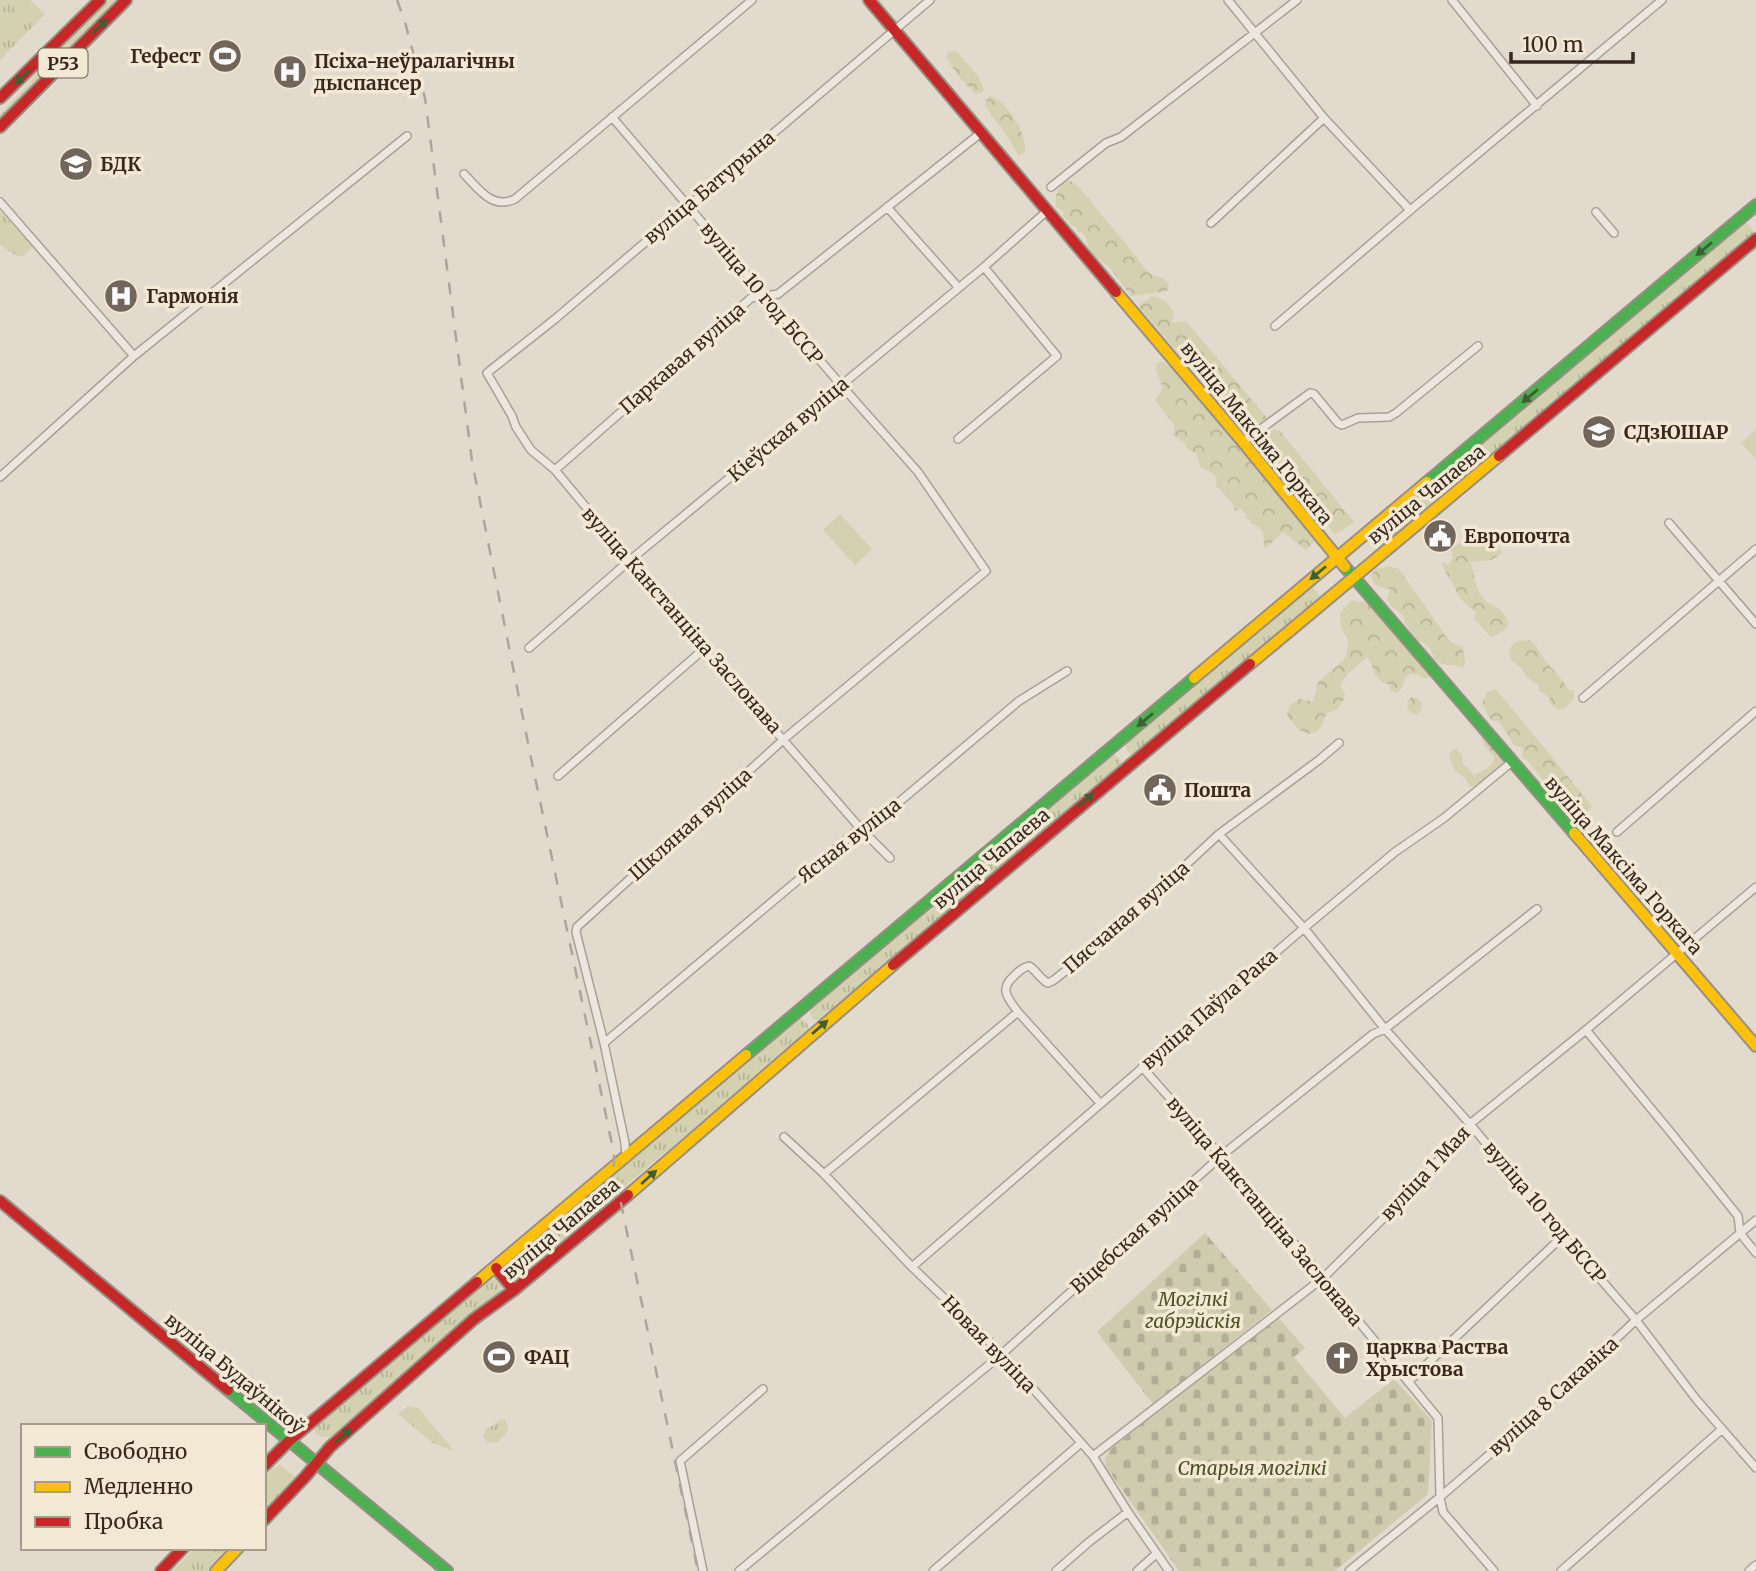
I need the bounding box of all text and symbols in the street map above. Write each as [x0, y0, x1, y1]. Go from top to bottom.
one-way arrow [91, 18, 107, 35]
scale bar [1511, 21, 1634, 65]
text: 100 m [1522, 31, 1584, 58]
sports icon: Гефест [206, 37, 244, 75]
place label: Гефест [130, 44, 201, 68]
road number: Р53 [38, 48, 88, 78]
place label: Псіха-неўралагічны дыспансер [313, 49, 515, 95]
hospital icon: Псіха-неўралагічны дыспансер [271, 53, 309, 91]
one-way arrow [13, 69, 30, 86]
street label: вуліца Батурына [638, 125, 780, 249]
school or university icon: БДК [57, 145, 95, 183]
place label: БДК [100, 152, 141, 176]
street label: вуліца 10 год БССР [696, 217, 828, 369]
one-way arrow [1695, 241, 1713, 257]
hospital icon: Гармонія [102, 277, 140, 315]
place label: Гармонія [146, 284, 239, 308]
street label: Паркавая вуліца [614, 297, 750, 419]
street label: вуліца Максіма Горкага [1176, 337, 1338, 529]
street label: Кіеўская вуліца [723, 371, 853, 487]
one-way arrow [1522, 388, 1539, 403]
school or university icon: СДзЮШАР [1580, 413, 1618, 451]
place label: СДзЮШАР [1624, 420, 1729, 444]
street label: вуліца Чапаева [1362, 439, 1490, 549]
street label: вуліца Канстанціна Заслонава [577, 502, 787, 738]
public building icon: Европочта [1421, 517, 1459, 555]
place label: Европочта [1464, 524, 1570, 548]
one-way arrow [1309, 565, 1326, 580]
one-way arrow [1136, 713, 1154, 728]
street label: Шкляная вуліца [623, 762, 757, 886]
public building icon: Пошта [1141, 771, 1179, 809]
street label: вуліца Максіма Горкага [1540, 771, 1708, 959]
place label: Пошта [1184, 778, 1252, 802]
street label: Ясная вуліца [793, 792, 905, 888]
one-way arrow [1078, 793, 1095, 808]
street label: вуліца Чапаева [928, 802, 1054, 914]
street label: Пясчаная вуліца [1058, 856, 1194, 978]
street label: вуліца Паўла Рака [1136, 943, 1282, 1075]
one-way arrow [811, 1019, 829, 1035]
street label: вуліца Канстанціна Заслонава [1162, 1091, 1368, 1331]
street label: вуліца 1 Мая [1375, 1121, 1475, 1225]
street label: вуліца 10 год БССР [1479, 1136, 1611, 1288]
one-way arrow [640, 1170, 657, 1185]
street label: Віцебская вуліца [1065, 1171, 1203, 1299]
street label: вуліца Чапаева [498, 1172, 624, 1284]
park label: Могілкі габрэйскія [1145, 1287, 1241, 1333]
street label: Новая вуліца [937, 1290, 1041, 1398]
street label: вуліца Будаўнікоў [160, 1307, 310, 1439]
street label: вуліца 8 Сакавіка [1483, 1331, 1623, 1461]
place label: царква Раства Хрыстова [1366, 1335, 1509, 1381]
sports icon: ФАЦ [480, 1338, 518, 1376]
church icon: царква Раства Хрыстова [1323, 1339, 1361, 1377]
place label: ФАЦ [524, 1345, 570, 1369]
legend [21, 1424, 266, 1550]
one-way arrow [335, 1427, 353, 1443]
text: Свободно [84, 1438, 187, 1465]
park label: Старыя могілкі [1177, 1456, 1327, 1480]
text: Медленно [84, 1473, 193, 1500]
text: Пробка [84, 1508, 163, 1535]

